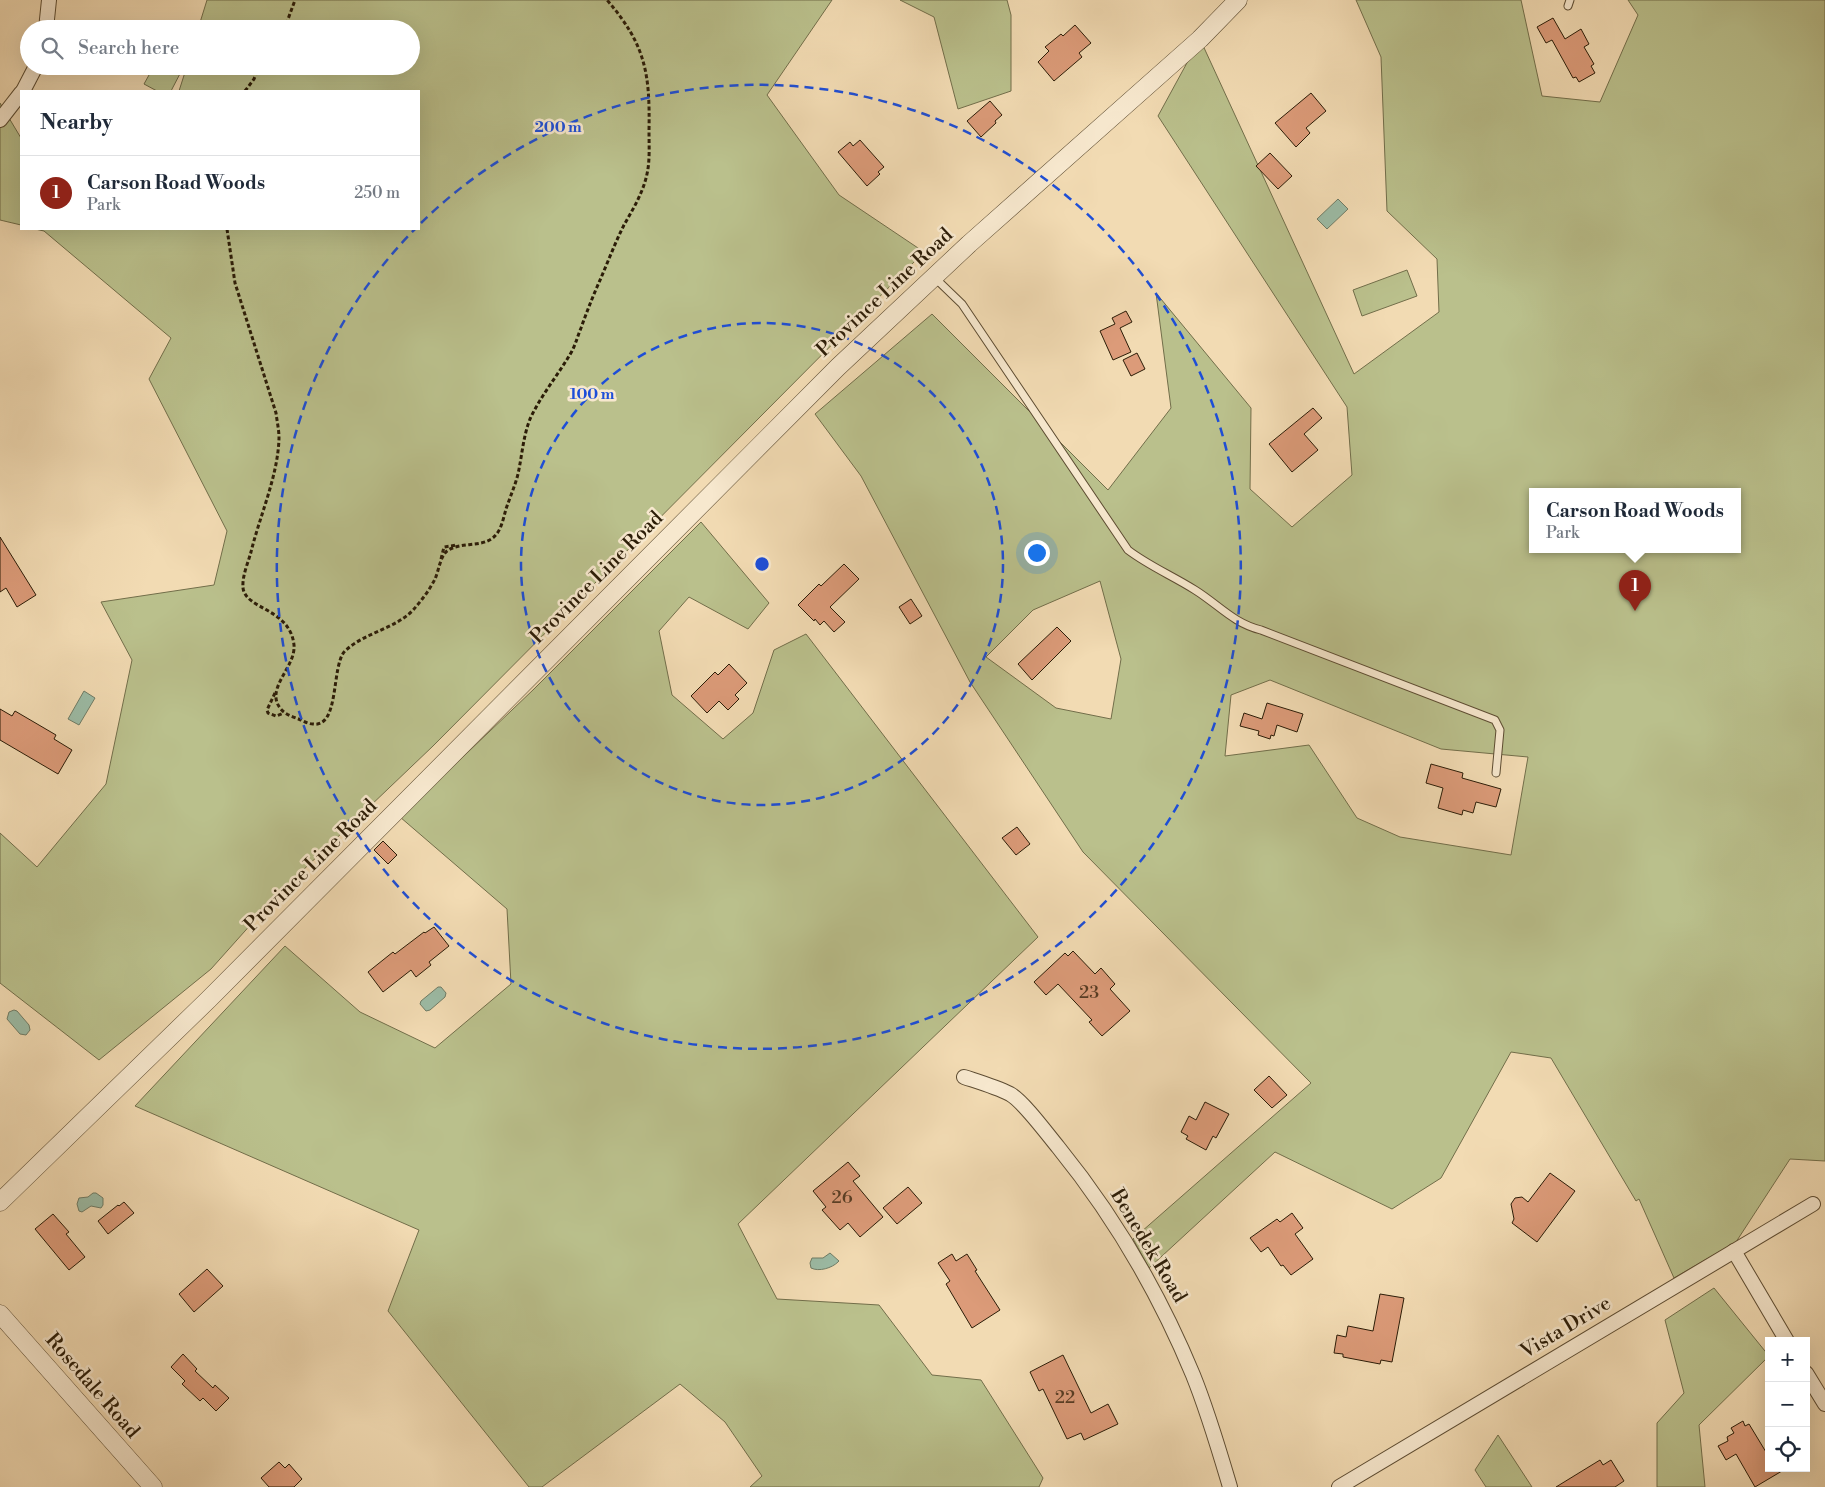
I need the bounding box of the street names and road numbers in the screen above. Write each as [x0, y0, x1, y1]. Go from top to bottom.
street label: Province Line Road [811, 223, 959, 363]
street label: Province Line Road [525, 506, 669, 650]
street label: Province Line Road [239, 794, 383, 938]
street label: Benedek Road [1104, 1184, 1192, 1308]
street label: Vista Drive [1515, 1291, 1616, 1365]
street label: Rosedale Road [39, 1328, 145, 1444]

